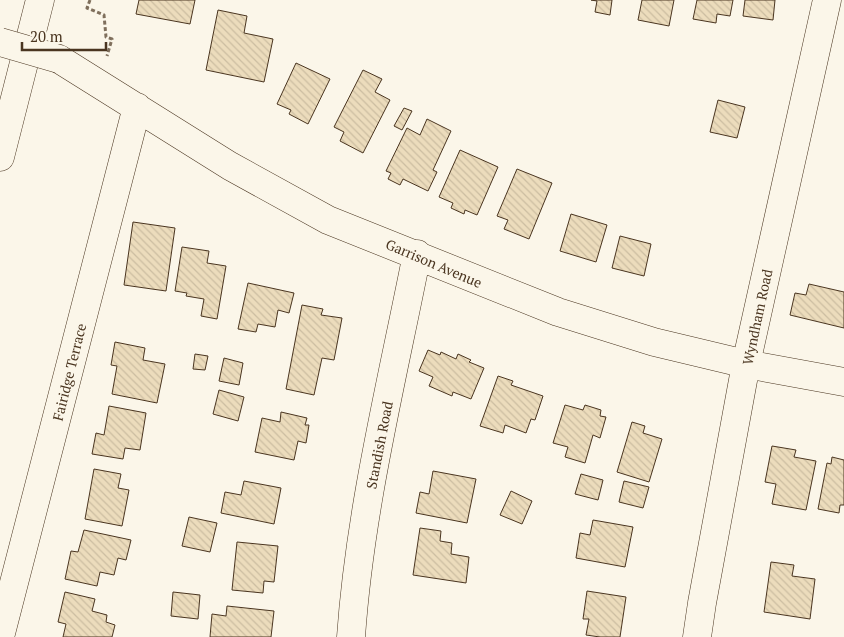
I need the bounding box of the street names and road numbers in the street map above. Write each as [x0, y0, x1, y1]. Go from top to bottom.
street label: Garrison Avenue [383, 234, 485, 292]
street label: Wyndham Road [738, 267, 776, 367]
street label: Fairidge Terrace [48, 321, 90, 423]
street label: Standish Road [361, 399, 397, 490]

